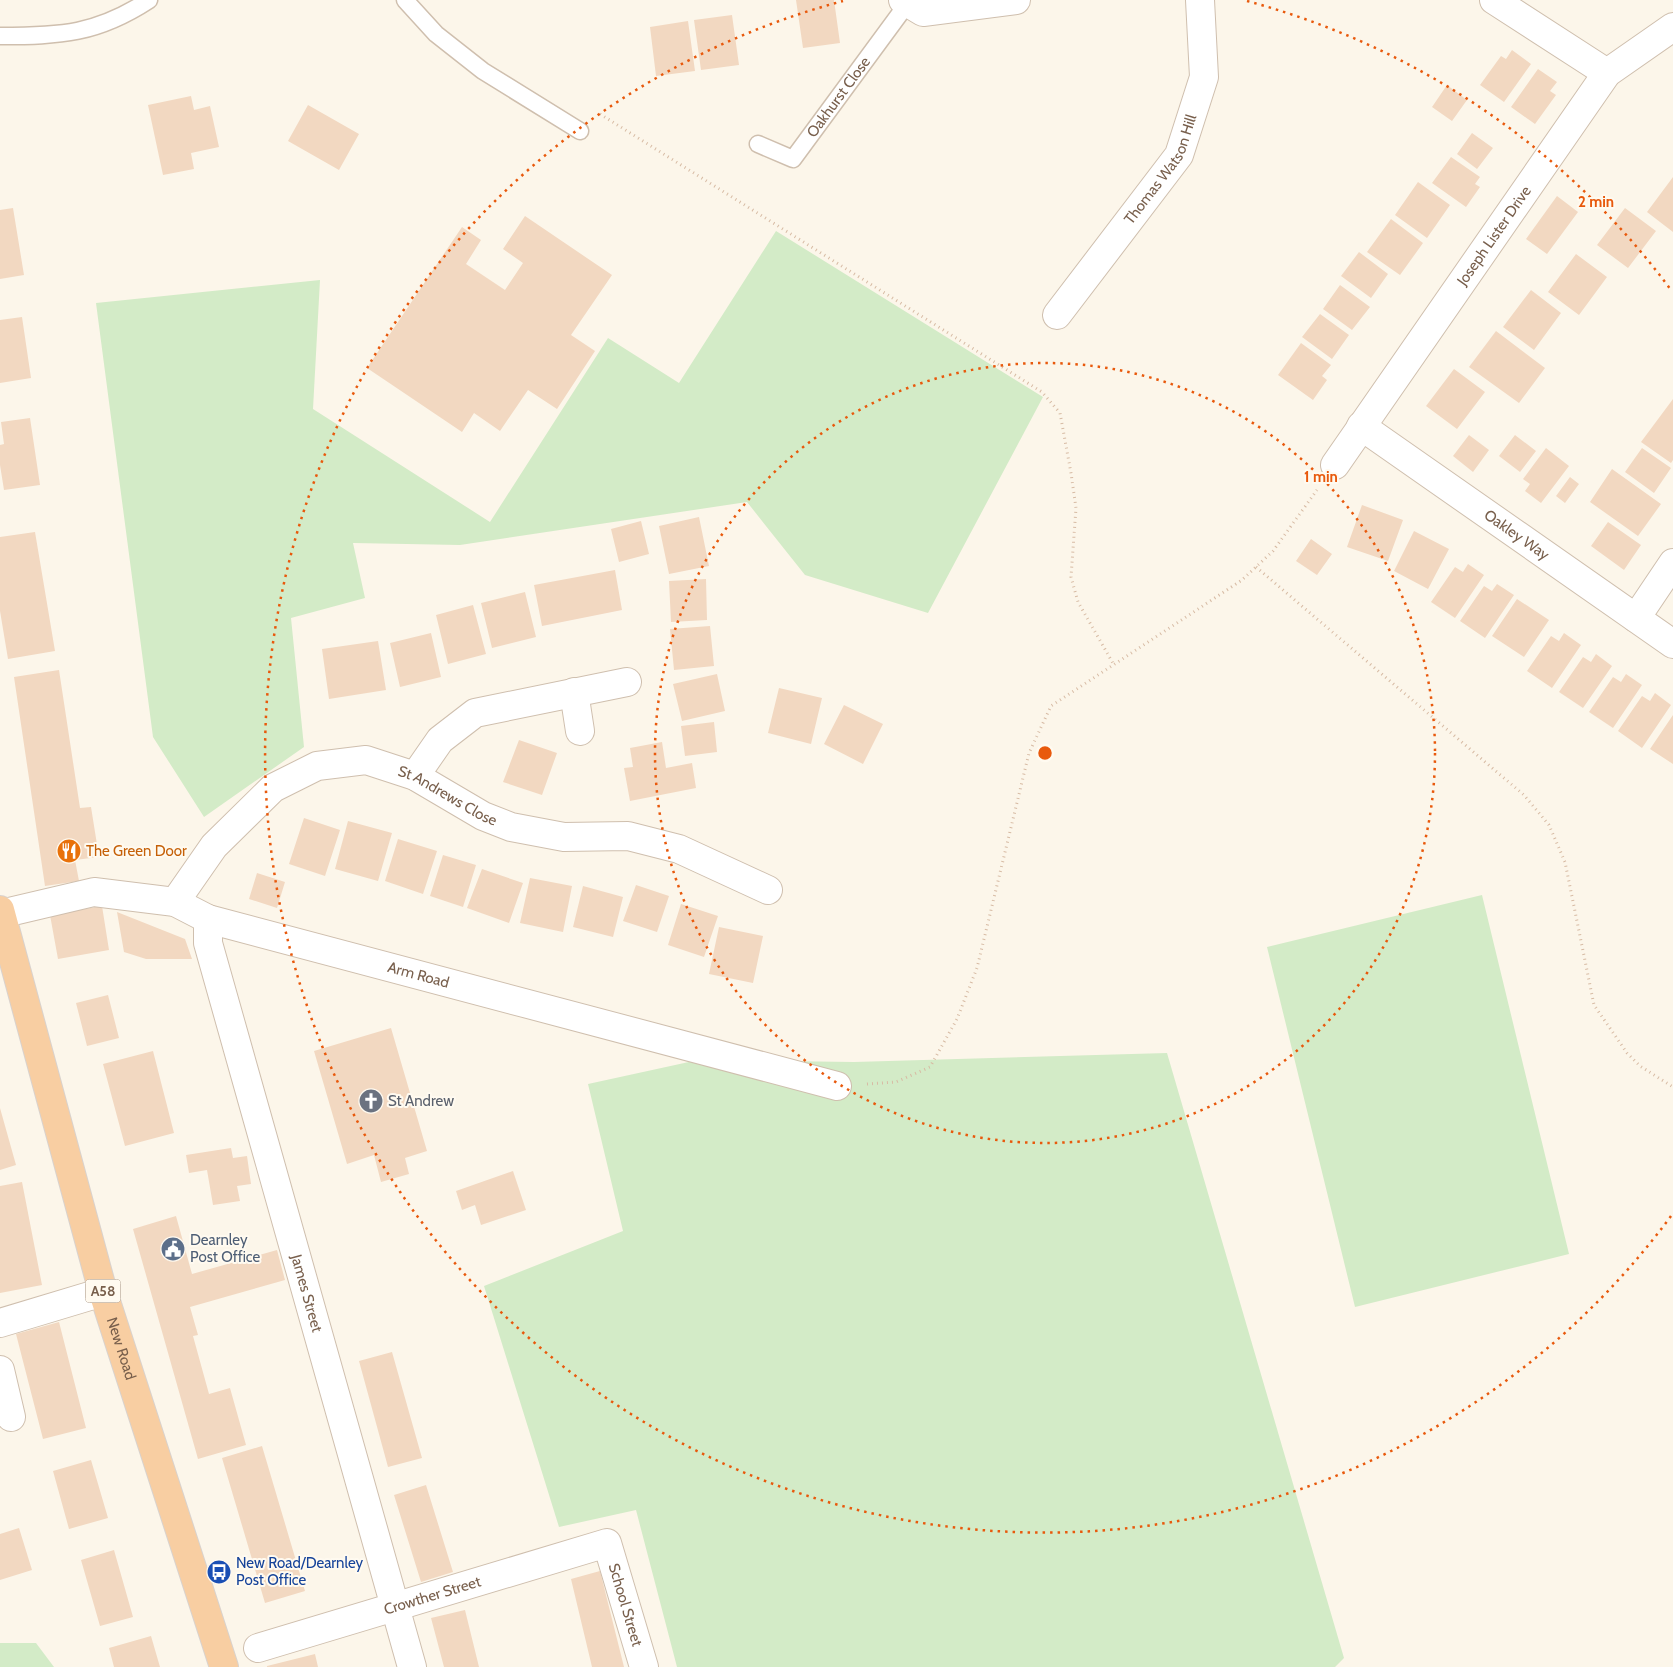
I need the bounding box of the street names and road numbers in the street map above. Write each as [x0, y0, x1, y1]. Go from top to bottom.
street label: Oakhurst Close [803, 53, 874, 141]
street label: Thomas Watson Hill [1120, 112, 1201, 228]
street label: Joseph Lister Drive [1453, 182, 1535, 290]
street label: Oakley Way [1481, 506, 1553, 564]
street label: St Andrews Close [396, 762, 500, 830]
street label: Arm Road [386, 958, 451, 992]
street label: James Street [287, 1251, 326, 1334]
road number: A58 [86, 1280, 120, 1302]
street label: New Road [103, 1315, 140, 1382]
street label: School Street [605, 1561, 646, 1649]
street label: Crowther Street [382, 1572, 483, 1619]

